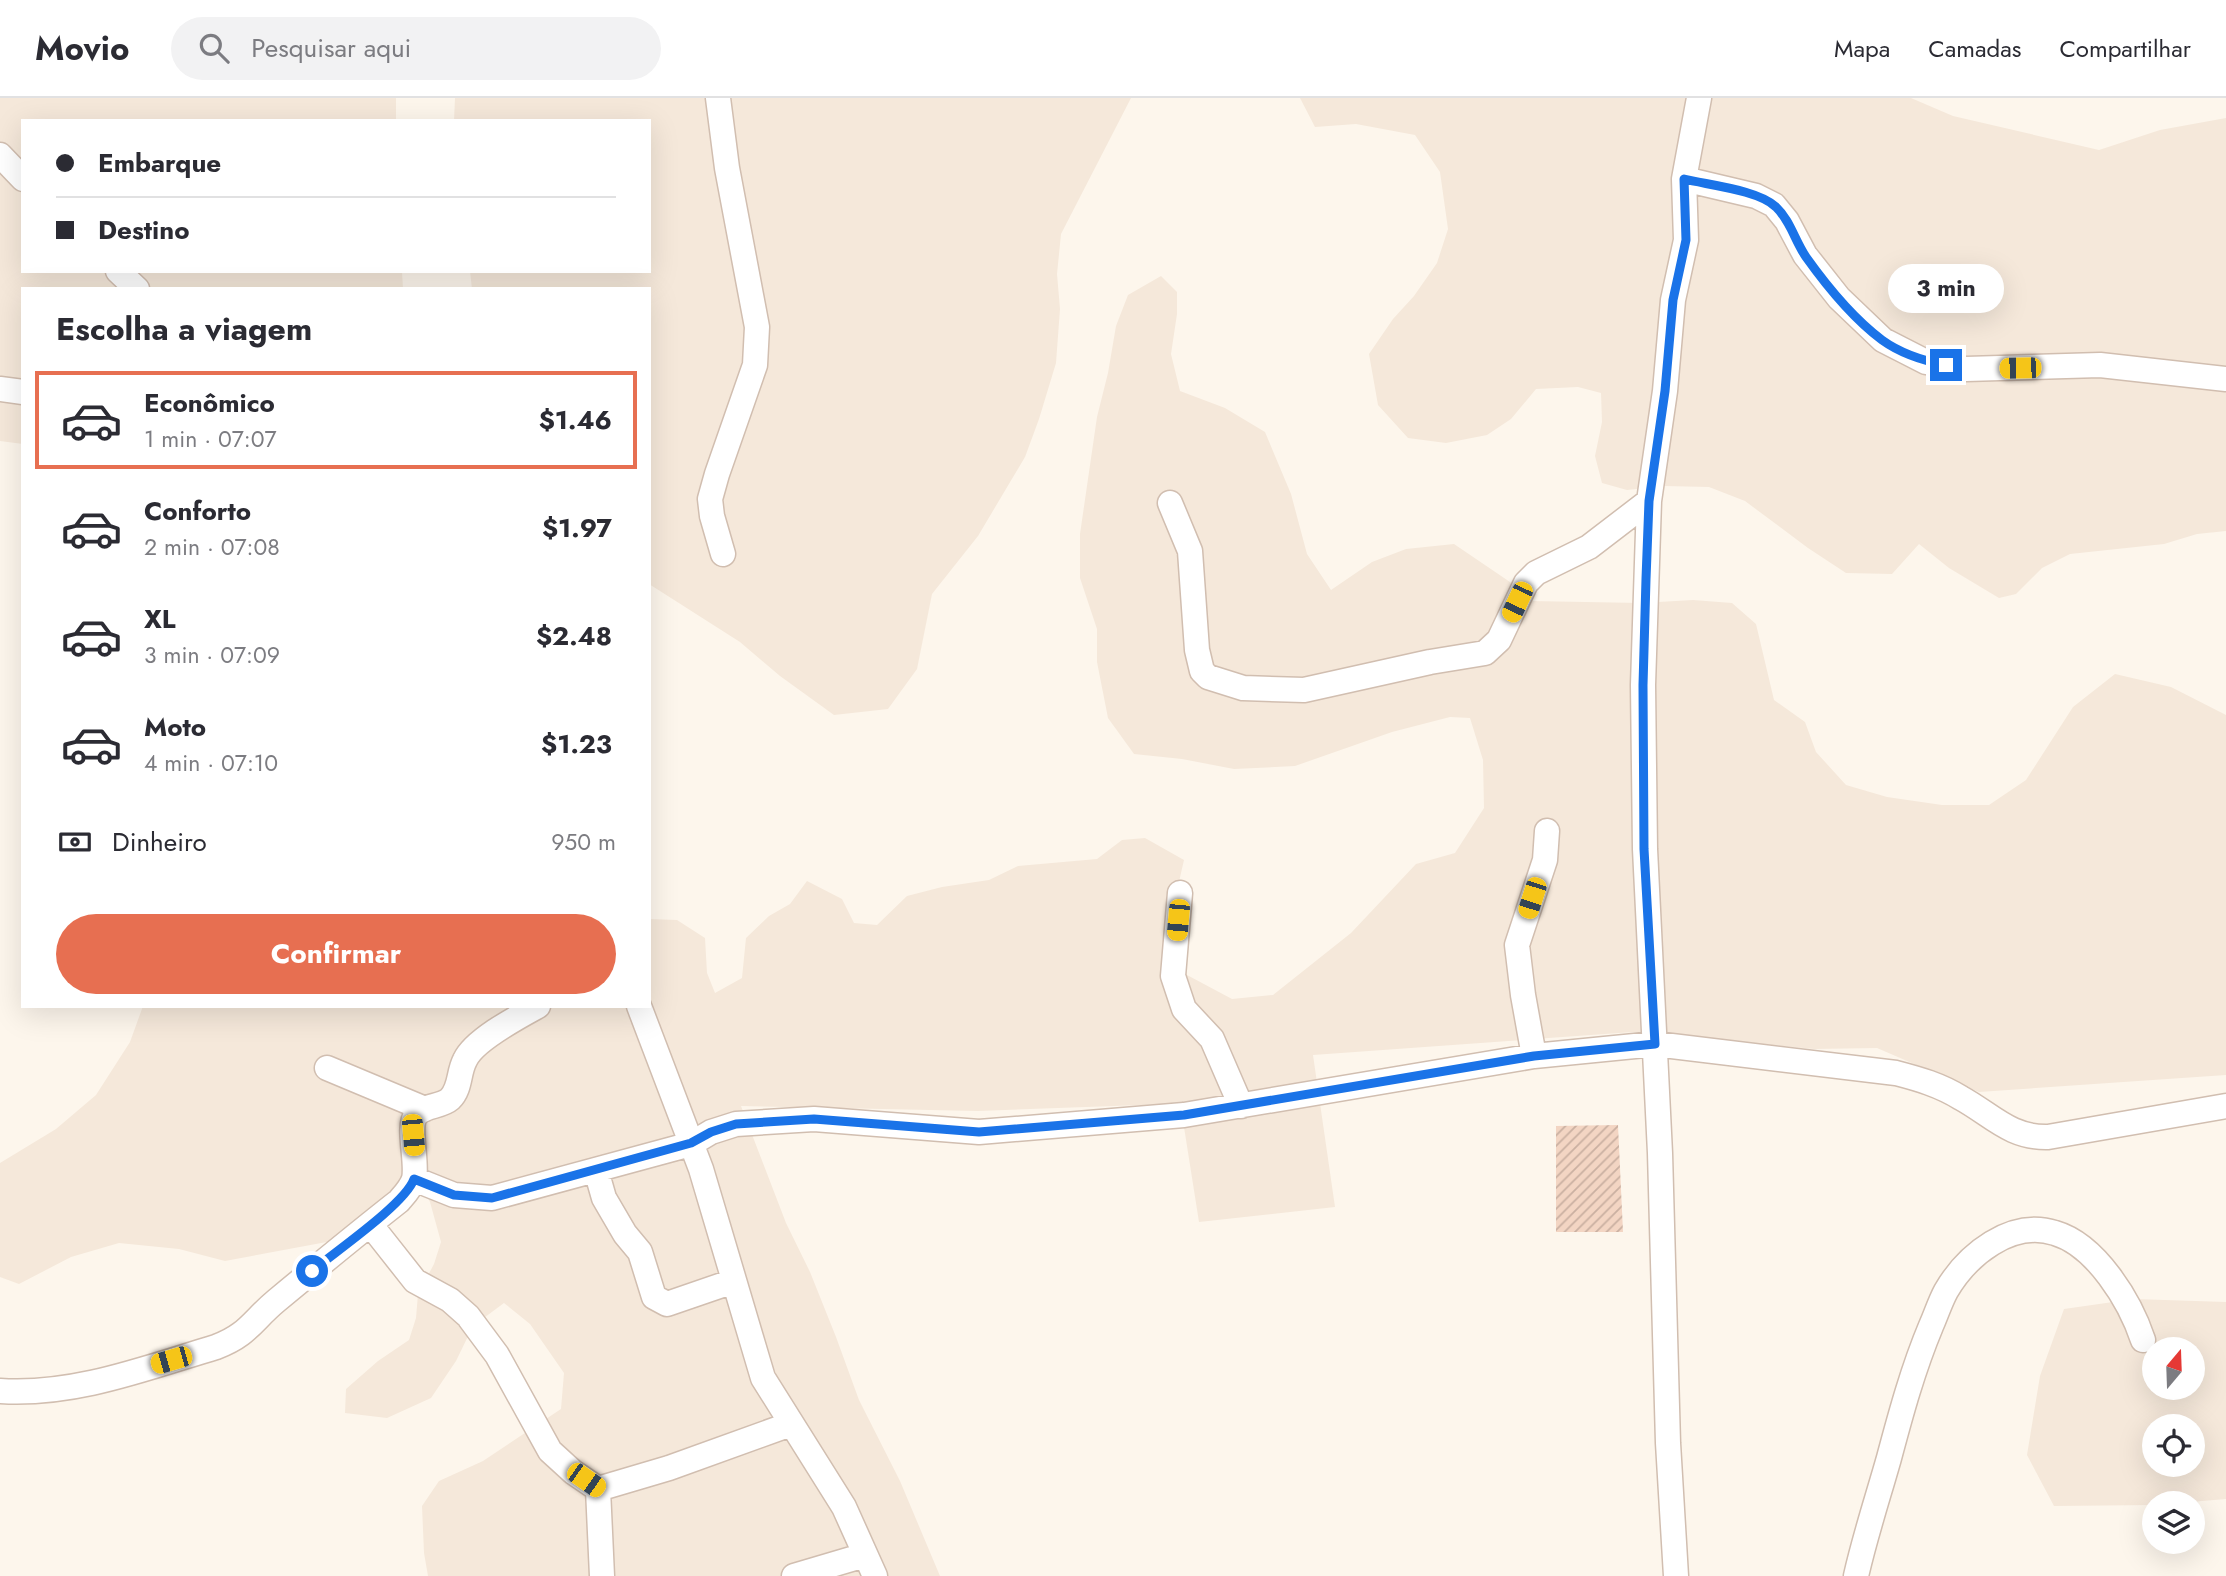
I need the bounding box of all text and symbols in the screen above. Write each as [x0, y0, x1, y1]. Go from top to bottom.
search box [171, 17, 661, 80]
text: Movio [35, 25, 129, 72]
icon: search [195, 29, 233, 67]
text: Pesquisar aqui [251, 29, 411, 67]
text: Mapa [1834, 31, 1890, 66]
text: Camadas [1928, 31, 2021, 66]
text: Compartilhar [2059, 31, 2191, 66]
text: Embarque [98, 144, 221, 182]
text: Destino [98, 211, 190, 249]
callout: 3 min [1888, 264, 2004, 313]
text: 3 min [1916, 271, 1976, 305]
text: Escolha a viagem [56, 306, 312, 352]
route end [1930, 349, 1962, 381]
car [1999, 357, 2042, 379]
text: Econômico [144, 384, 275, 422]
icon: car [60, 389, 123, 452]
text: $1.46 [539, 401, 612, 439]
text: 1 min · 07:07 [144, 422, 277, 456]
text: Conforto [144, 492, 251, 530]
icon: car [60, 497, 123, 560]
text: $1.97 [542, 509, 612, 547]
text: 2 min · 07:08 [144, 530, 280, 564]
car [1499, 579, 1536, 625]
text: XL [144, 600, 176, 638]
icon: car [60, 605, 123, 668]
text: $2.48 [536, 617, 612, 655]
text: 3 min · 07:09 [144, 638, 280, 672]
text: Moto [144, 708, 206, 746]
icon: car [60, 713, 123, 776]
text: $1.23 [541, 725, 612, 763]
text: 4 min · 07:10 [144, 746, 278, 780]
icon: cash [56, 823, 94, 861]
text: Dinheiro [112, 823, 207, 861]
text: 950 m [551, 825, 616, 859]
car [1516, 875, 1549, 921]
car [1166, 898, 1191, 942]
button: Confirmar [56, 914, 616, 994]
car [401, 1113, 426, 1157]
route start [296, 1255, 328, 1287]
north arrow [2142, 1337, 2205, 1400]
map controls [2142, 1337, 2205, 1554]
car [148, 1344, 195, 1376]
button: locate [2142, 1414, 2205, 1477]
car [563, 1459, 610, 1501]
button: layers [2142, 1491, 2205, 1554]

